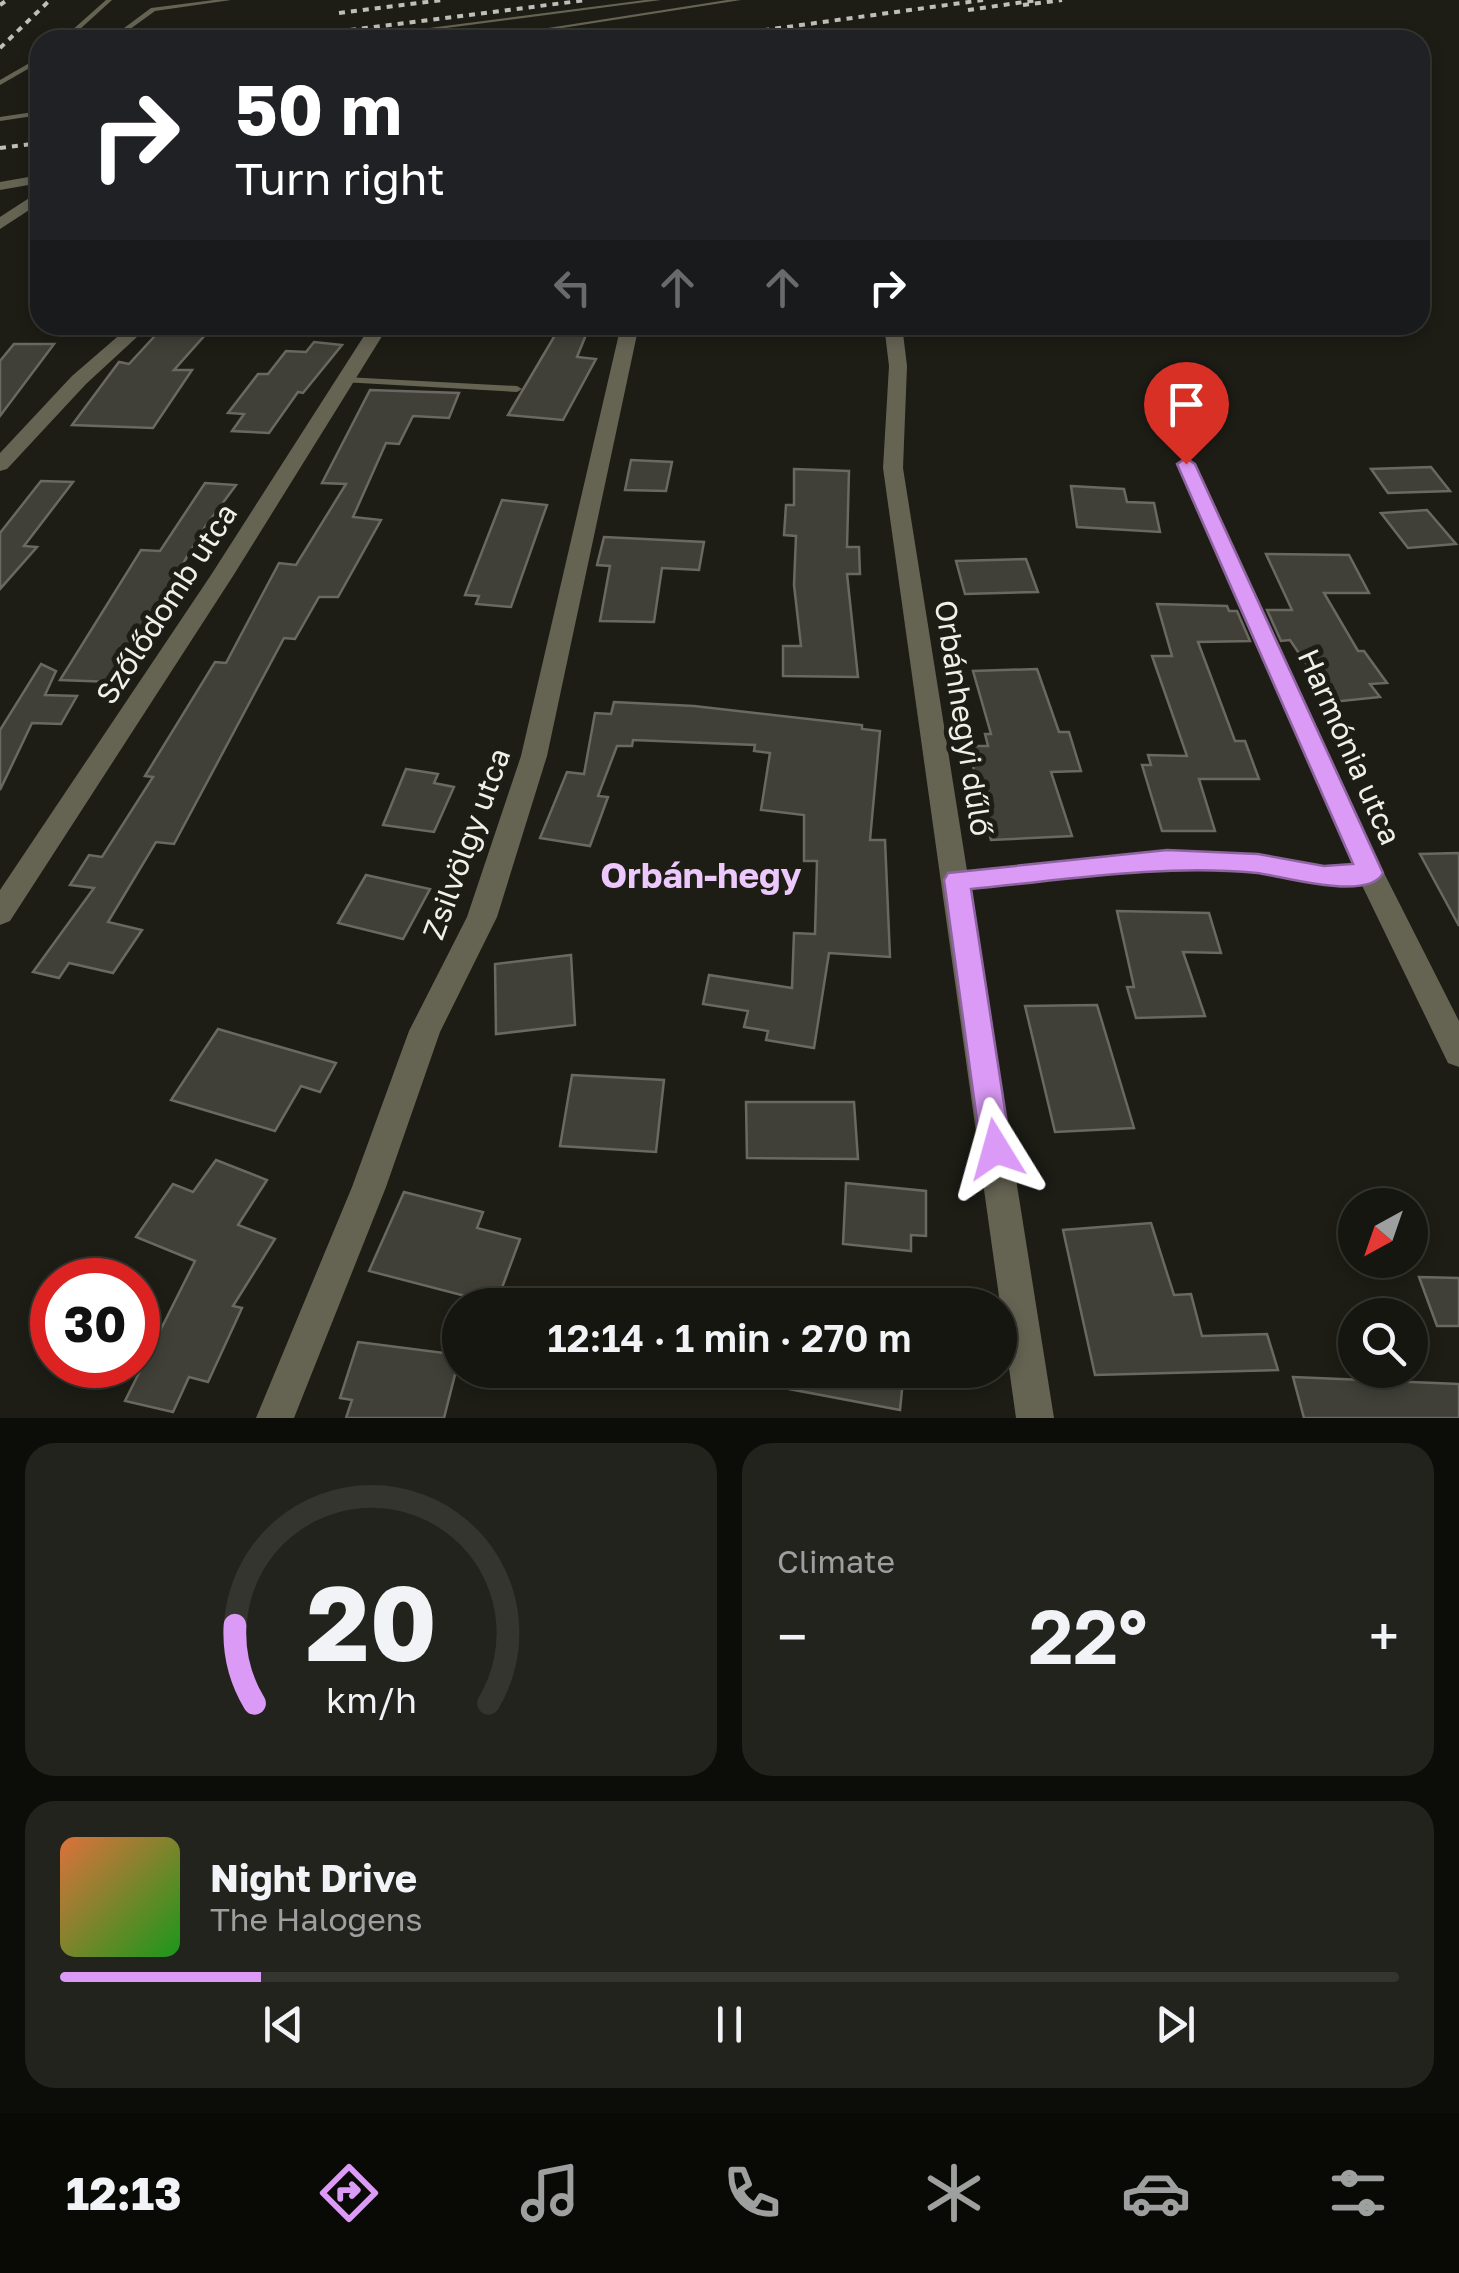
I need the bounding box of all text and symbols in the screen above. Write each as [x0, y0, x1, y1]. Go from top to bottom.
text: 50 m [235, 66, 402, 150]
icon: right [70, 70, 200, 200]
text: Turn right [235, 151, 445, 205]
icon: left [545, 260, 600, 315]
icon: ahead [650, 260, 705, 315]
icon: ahead [755, 260, 810, 315]
icon: right [860, 260, 915, 315]
pin [1144, 362, 1229, 465]
icon: arrive [1159, 377, 1214, 432]
street label: Szőlődomb utca [88, 496, 244, 711]
street label: Orbánhegyi dűlő [928, 597, 1000, 838]
street label: Harmónia utca [1291, 643, 1409, 850]
street label: Zsilvölgy utca [415, 743, 517, 944]
district label: Orbán-hegy [600, 854, 802, 896]
position arrow [944, 1097, 1048, 1201]
north arrow [1338, 1188, 1428, 1278]
map controls [1338, 1188, 1428, 1388]
speed limit sign: 30 [30, 1258, 160, 1388]
button: search [1338, 1298, 1428, 1388]
text: 12:14 · 1 min · 270 m [548, 1315, 911, 1360]
text: Climate [777, 1542, 895, 1580]
text: 20 [305, 1559, 437, 1684]
text: 22° [1028, 1590, 1148, 1681]
text: − [777, 1603, 807, 1669]
text: + [1369, 1603, 1399, 1669]
text: km/h [326, 1678, 416, 1721]
text: Night Drive [210, 1855, 417, 1900]
text: The Halogens [210, 1900, 422, 1938]
icon: previous [256, 1997, 311, 2052]
icon: pause [702, 1997, 757, 2052]
icon: next [1148, 1997, 1203, 2052]
icon: directions [314, 2158, 384, 2228]
icon: music [515, 2158, 585, 2228]
icon: phone [717, 2158, 787, 2228]
icon: climate [919, 2158, 989, 2228]
icon: car [1121, 2158, 1191, 2228]
icon: filters [1323, 2158, 1393, 2228]
text: 12:13 [66, 2166, 182, 2220]

